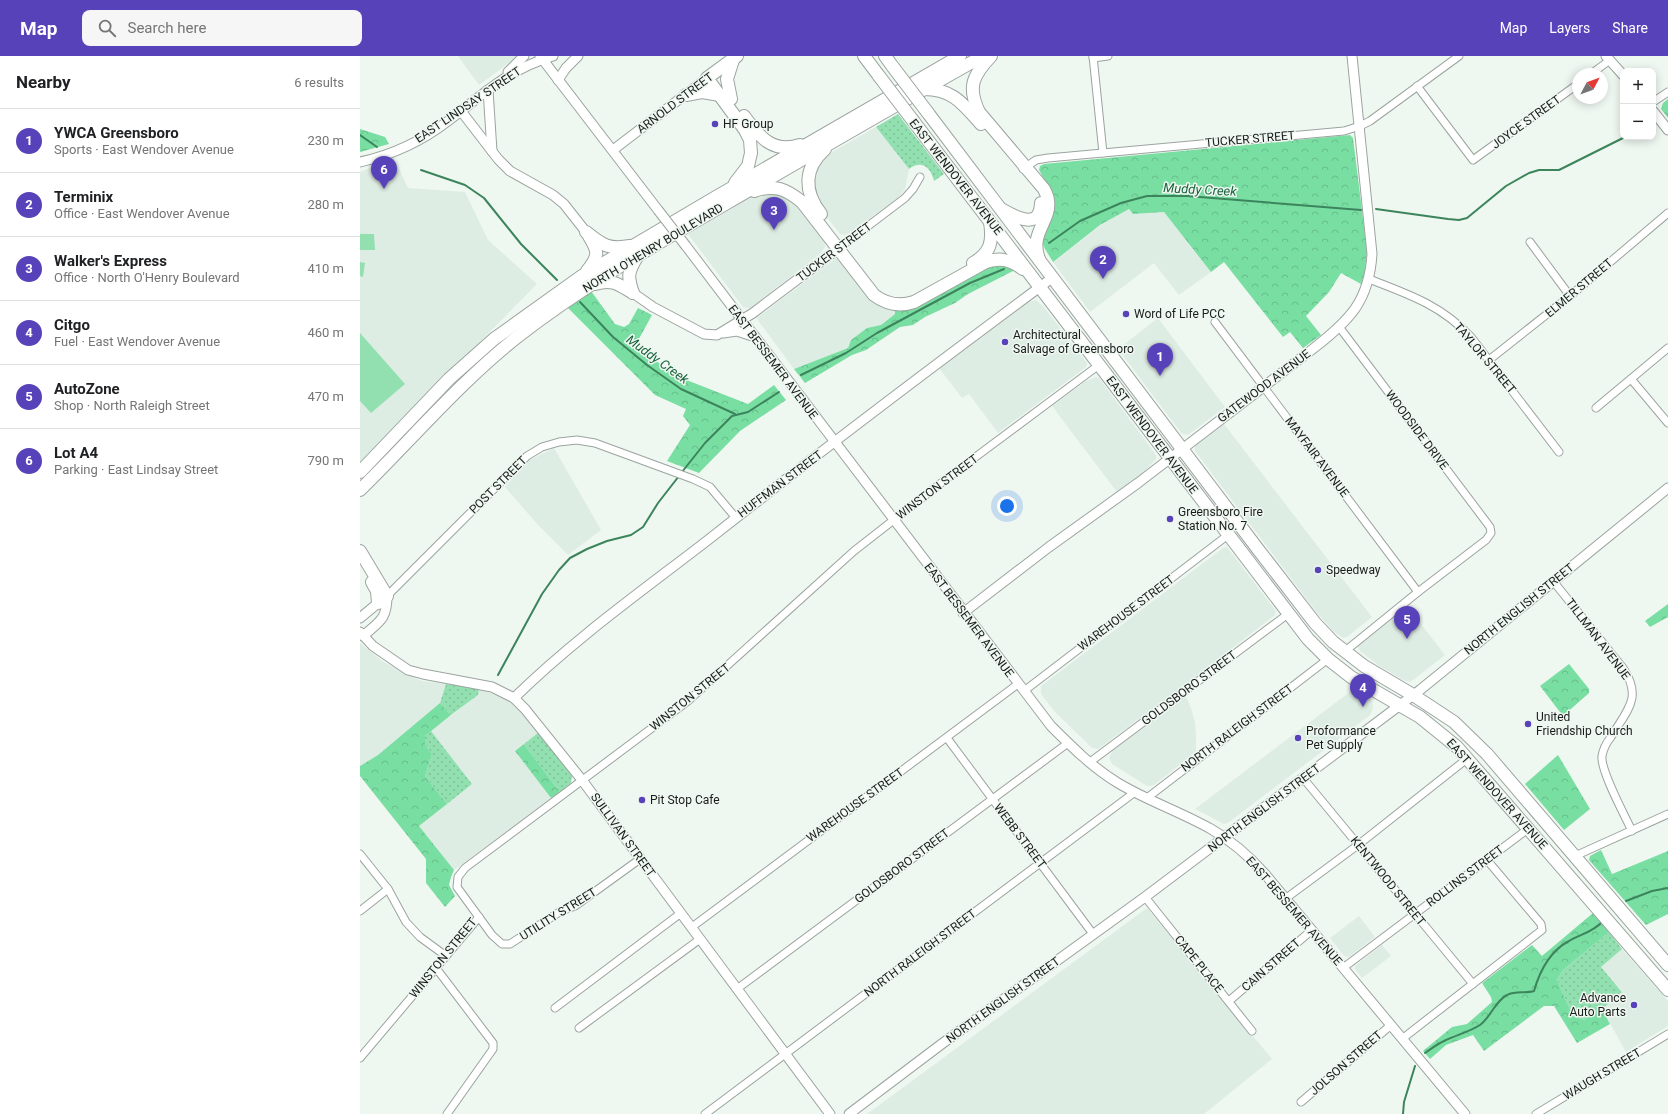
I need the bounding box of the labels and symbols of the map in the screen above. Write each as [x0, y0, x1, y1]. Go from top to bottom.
street label: EAST LINDSAY STREET [412, 64, 524, 146]
north arrow [1572, 68, 1608, 104]
street label: ARNOLD STREET [634, 70, 716, 136]
street label: JOYCE STREET [1489, 92, 1563, 152]
street label: EAST WENDOVER AVENUE [906, 116, 1006, 238]
place label: HF Group [723, 117, 774, 131]
marker: HF Group [710, 119, 720, 129]
street label: TUCKER STREET [1205, 128, 1295, 150]
pin: 6 [371, 156, 397, 189]
water label: Muddy Creek [1163, 180, 1238, 199]
pin: 3 [761, 197, 787, 230]
street label: NORTH O'HENRY BOULEVARD [580, 200, 726, 295]
street label: TUCKER STREET [794, 219, 874, 285]
pin: 2 [1090, 246, 1116, 279]
street label: ELMER STREET [1542, 256, 1616, 320]
street label: EAST BESSEMER AVENUE [725, 302, 821, 422]
place label: Word of Life PCC [1134, 307, 1225, 321]
marker: Word of Life PCC [1121, 309, 1131, 319]
street label: TAYLOR STREET [1451, 320, 1519, 396]
place label: Architectural Salvage of Greensboro [1013, 328, 1134, 356]
water label: Muddy Creek [624, 332, 692, 387]
marker: Architectural Salvage of Greensboro [1000, 337, 1010, 347]
pin: 1 [1147, 343, 1173, 376]
street label: GATEWOOD AVENUE [1215, 347, 1313, 425]
street label: EAST WENDOVER AVENUE [1103, 373, 1201, 497]
street label: WOODSIDE DRIVE [1382, 387, 1452, 473]
street label: MAYFAIR AVENUE [1282, 414, 1352, 500]
street label: HUFFMAN STREET [735, 448, 825, 520]
street label: WINSTON STREET [893, 452, 981, 522]
street label: POST STREET [466, 453, 530, 517]
your location [997, 496, 1017, 516]
place label: Greensboro Fire Station No. 7 [1178, 505, 1263, 533]
marker: Greensboro Fire Station No. 7 [1165, 514, 1175, 524]
street label: EAST BESSEMER AVENUE [921, 560, 1017, 680]
street label: NORTH ENGLISH STREET [1461, 560, 1577, 658]
place label: Speedway [1326, 563, 1381, 577]
marker: Speedway [1313, 565, 1323, 575]
street label: WAREHOUSE STREET [1075, 572, 1177, 654]
street label: TILLMAN AVENUE [1563, 596, 1633, 683]
pin: 5 [1394, 606, 1420, 639]
street label: GOLDSBORO STREET [1139, 648, 1239, 728]
street label: WINSTON STREET [647, 660, 733, 734]
pin: 4 [1350, 674, 1376, 707]
street label: NORTH RALEIGH STREET [1178, 681, 1296, 775]
place label: United Friendship Church [1536, 710, 1633, 738]
marker: United Friendship Church [1523, 719, 1533, 729]
place label: Proformance Pet Supply [1306, 724, 1376, 752]
marker: Proformance Pet Supply [1293, 733, 1303, 743]
street label: EAST WENDOVER AVENUE [1444, 736, 1550, 852]
street label: NORTH ENGLISH STREET [1205, 761, 1323, 855]
street label: WAREHOUSE STREET [804, 765, 906, 845]
street label: SULLIVAN STREET [588, 790, 658, 880]
place label: Pit Stop Cafe [650, 793, 720, 807]
marker: Pit Stop Cafe [637, 795, 647, 805]
street label: WEBB STREET [991, 801, 1049, 871]
street label: GOLDSBORO STREET [852, 826, 952, 906]
street label: KENTWOOD STREET [1348, 834, 1428, 928]
street label: ROLLINS STREET [1424, 842, 1506, 910]
street label: EAST BESSEMER AVENUE [1243, 854, 1345, 968]
street label: UTILITY STREET [517, 885, 599, 943]
street label: NORTH RALEIGH STREET [861, 906, 979, 1000]
street label: WINSTON STREET [406, 915, 480, 1001]
street label: CAPE PLACE [1172, 933, 1226, 996]
street label: CAIN STREET [1239, 936, 1303, 994]
street label: NORTH ENGLISH STREET [943, 954, 1063, 1046]
place label: Advance Auto Parts [1569, 991, 1626, 1019]
marker: Advance Auto Parts [1629, 1000, 1639, 1010]
street label: JOLSON STREET [1307, 1028, 1385, 1098]
street label: WAUGH STREET [1561, 1045, 1643, 1103]

